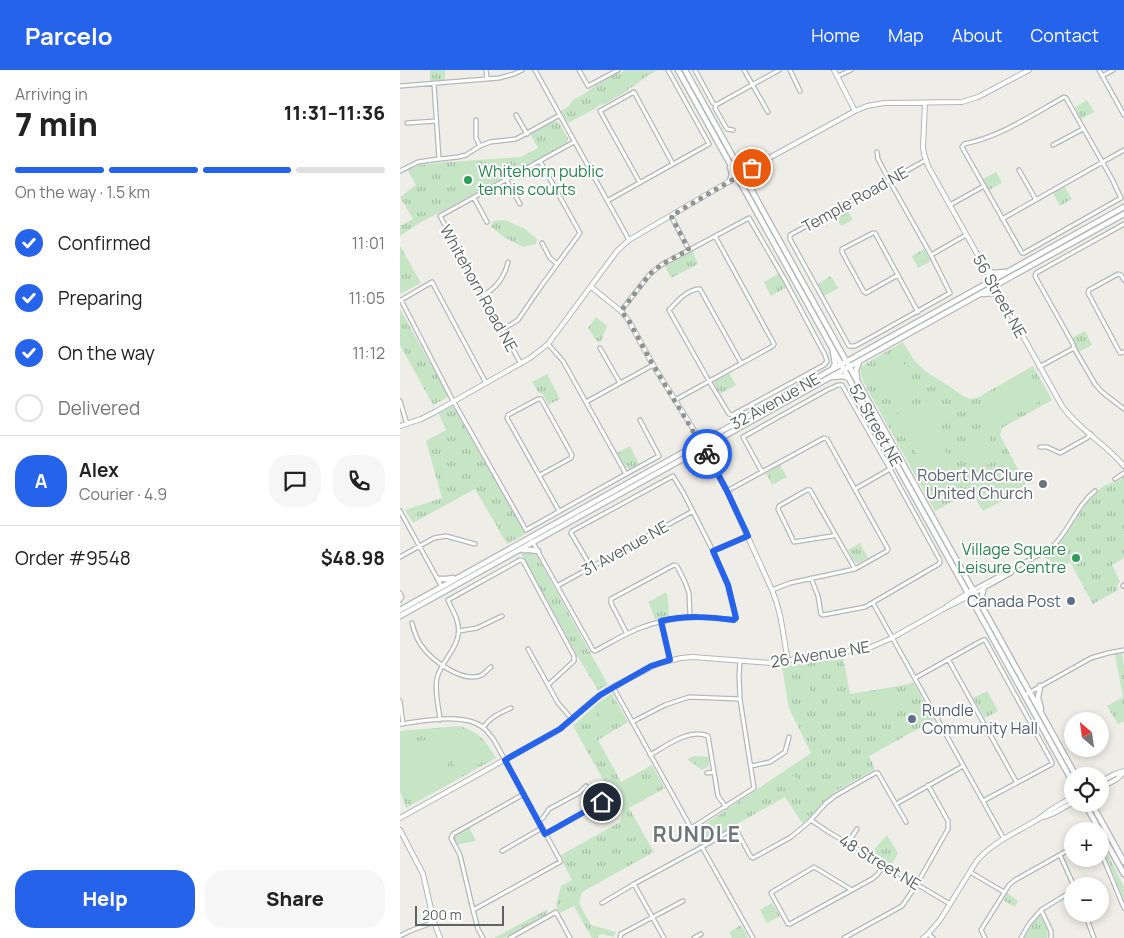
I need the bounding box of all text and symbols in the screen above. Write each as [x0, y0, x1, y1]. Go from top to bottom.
text: Parcelo [25, 19, 113, 52]
text: Home [811, 23, 860, 47]
text: Map [888, 23, 924, 47]
text: About [952, 23, 1002, 47]
text: Contact [1030, 23, 1099, 47]
text: Arriving in [15, 83, 88, 105]
text: 11:31–11:36 [284, 100, 385, 126]
text: 7 min [15, 102, 98, 146]
pin [731, 147, 773, 189]
icon: bag [738, 154, 766, 182]
place label: Whitehorn public tennis courts [478, 160, 604, 200]
street label: Temple Road NE [798, 161, 912, 237]
marker: Whitehorn public tennis courts [462, 174, 474, 186]
text: On the way · 1.5 km [15, 181, 150, 203]
street label: Whitehorn Road NE [435, 220, 523, 356]
icon: check [15, 229, 43, 257]
text: Confirmed [58, 230, 151, 256]
text: 11:01 [352, 232, 385, 254]
street label: 56 Street NE [968, 250, 1032, 342]
icon: check [15, 284, 43, 312]
text: Preparing [58, 285, 143, 311]
text: 11:05 [349, 287, 385, 309]
icon: check [15, 339, 43, 367]
text: On the way [58, 340, 155, 366]
text: 11:12 [352, 342, 385, 364]
street label: 32 Avenue NE [726, 367, 824, 435]
street label: 52 Street NE [844, 380, 908, 470]
text: Delivered [58, 395, 140, 421]
courier [682, 429, 732, 479]
icon: bike [693, 440, 721, 468]
button: chat [269, 455, 321, 507]
button: phone [333, 455, 385, 507]
text: Alex [79, 457, 119, 483]
place label: Robert McClure United Church [917, 464, 1033, 504]
text: A [35, 468, 47, 494]
marker: Robert McClure United Church [1037, 478, 1049, 490]
text: Courier · 4.9 [79, 483, 167, 505]
street label: 31 Avenue NE [578, 515, 672, 581]
place label: Village Square Leisure Centre [957, 538, 1066, 578]
text: Order #9548 [15, 545, 131, 571]
text: $48.98 [321, 545, 385, 571]
marker: Village Square Leisure Centre [1070, 552, 1082, 564]
place label: Canada Post [967, 590, 1061, 612]
marker: Canada Post [1065, 595, 1077, 607]
street label: 26 Avenue NE [769, 635, 871, 673]
place label: Rundle Community Hall [922, 699, 1038, 739]
north arrow [1064, 712, 1109, 758]
map controls [1064, 712, 1109, 922]
marker: Rundle Community Hall [906, 713, 918, 725]
button: locate [1064, 767, 1109, 812]
pin [581, 781, 623, 823]
icon: home [588, 788, 616, 816]
district label: RUNDLE [653, 820, 741, 848]
button: + [1064, 822, 1109, 867]
street label: 48 Street NE [835, 829, 925, 895]
button: Help [15, 870, 195, 928]
button: Share [205, 870, 385, 928]
button: − [1064, 877, 1109, 922]
scale bar [415, 903, 504, 926]
text: 200 m [422, 905, 462, 924]

